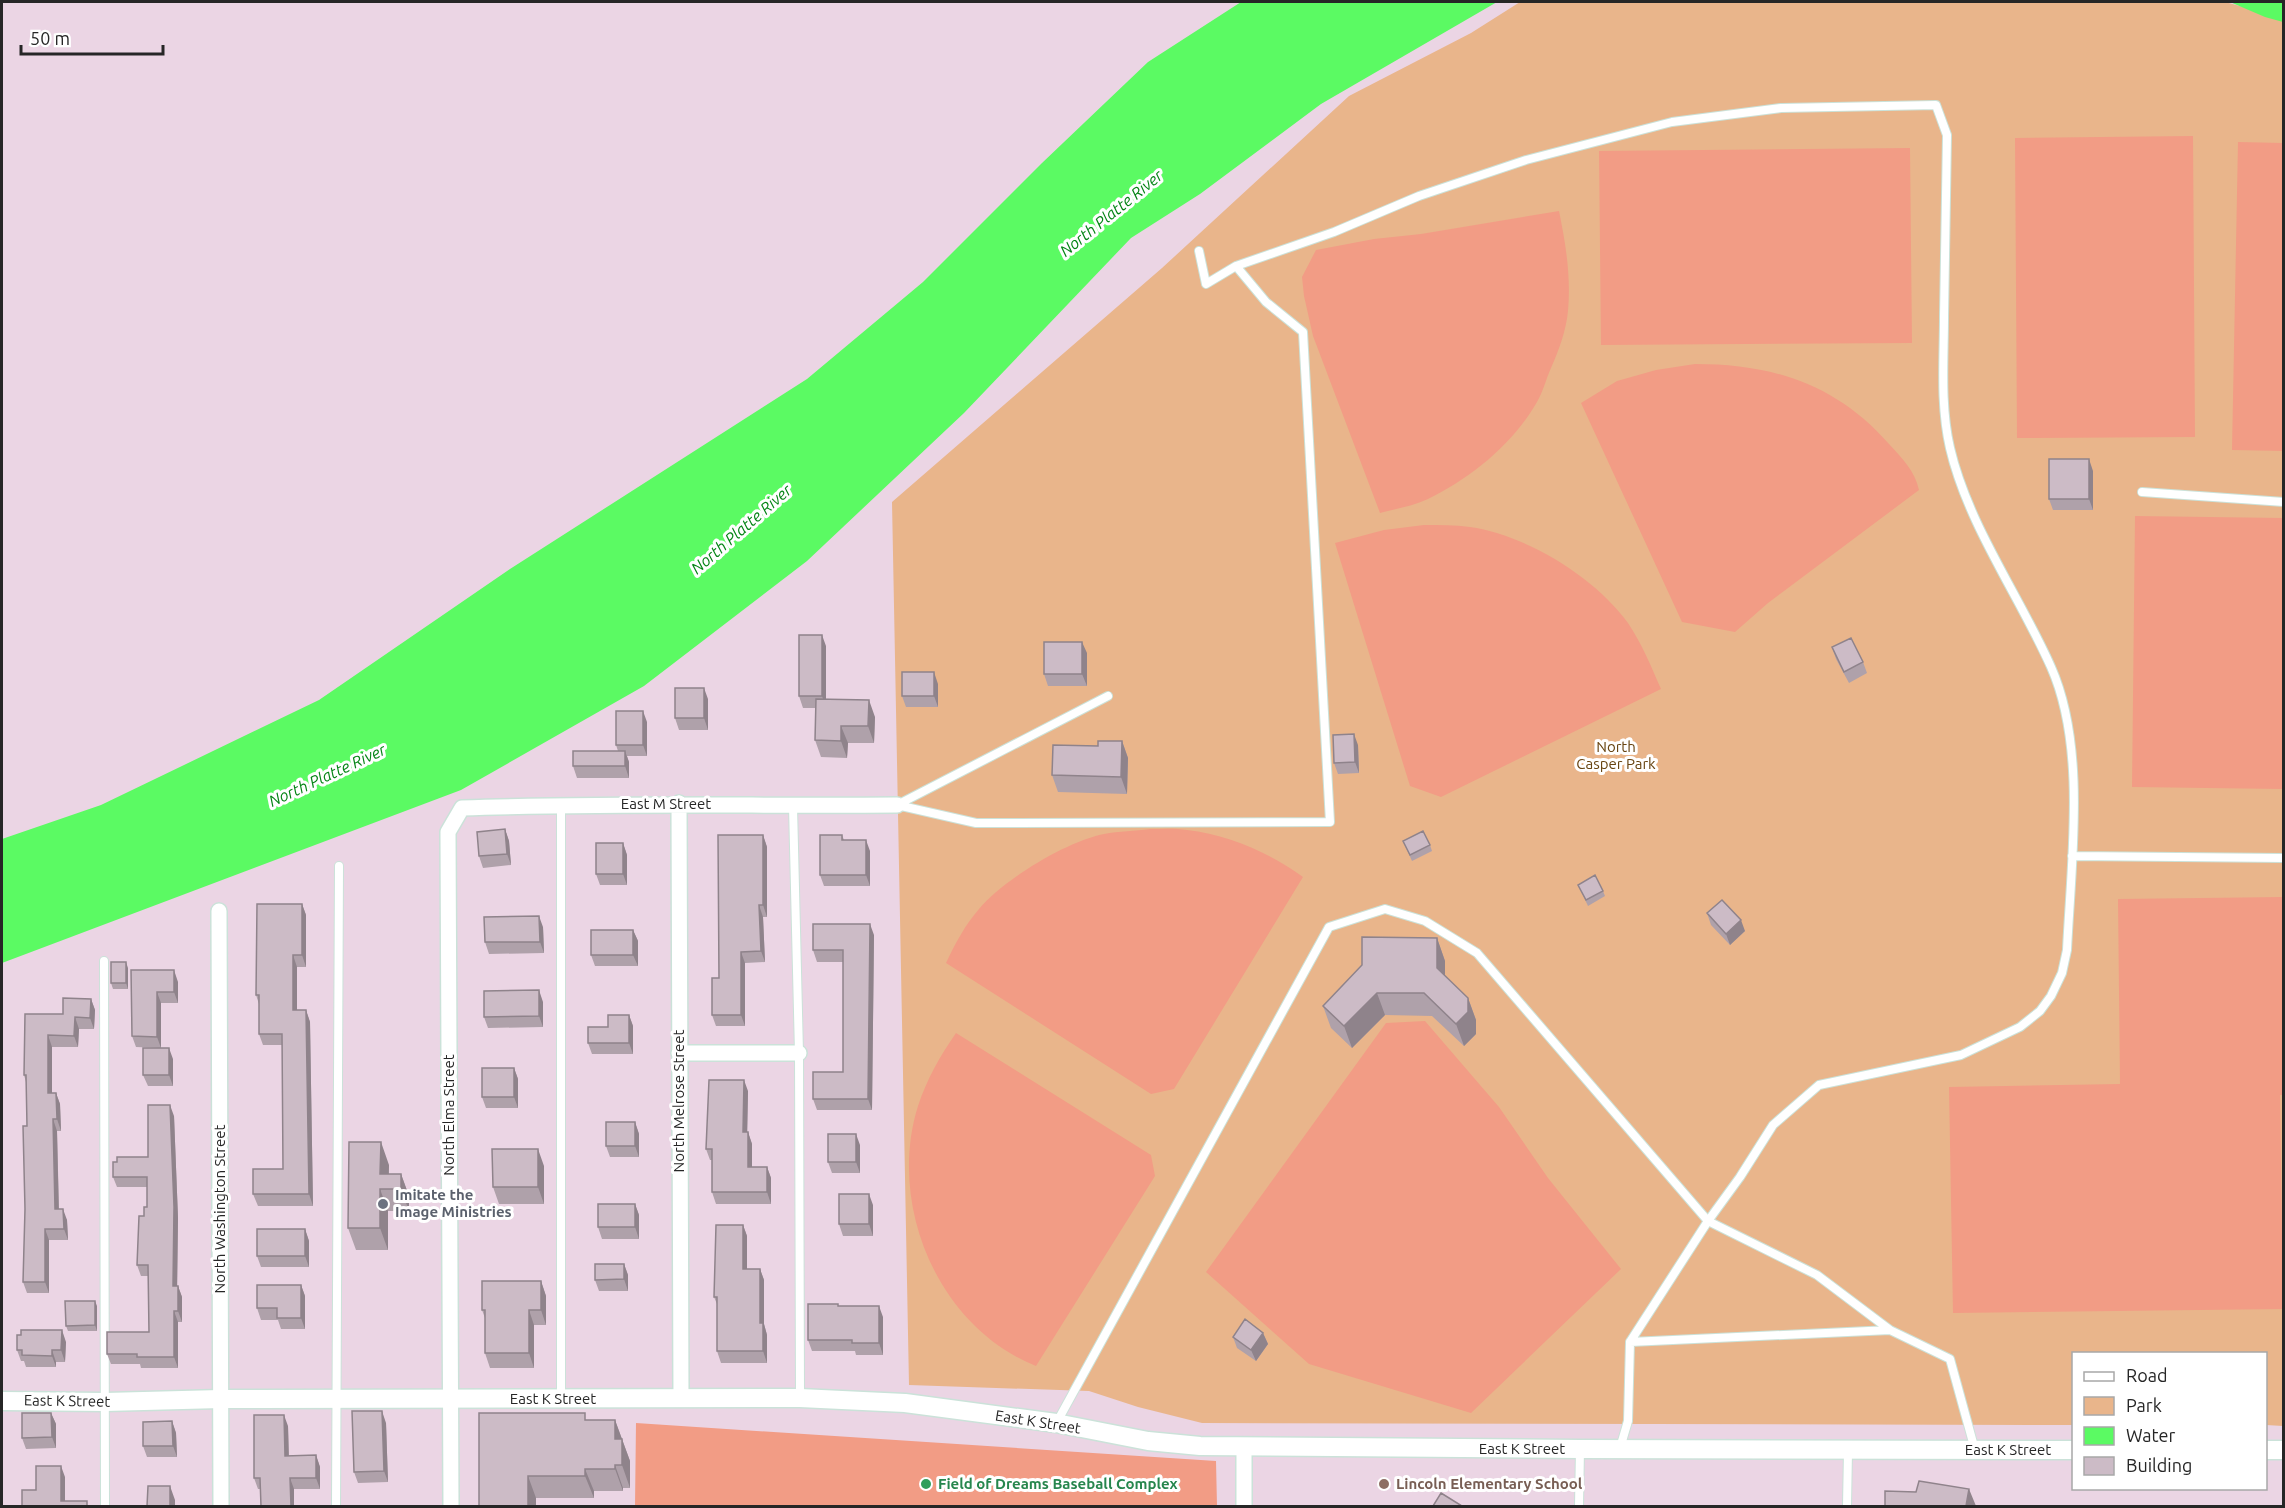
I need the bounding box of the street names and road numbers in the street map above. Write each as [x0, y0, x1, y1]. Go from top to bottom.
street label: East M Street [621, 795, 711, 812]
street label: North Melrose Street [670, 1029, 687, 1172]
street label: North Elma Street [440, 1054, 457, 1176]
street label: North Washington Street [211, 1125, 228, 1293]
street label: East K Street [510, 1390, 596, 1407]
street label: East K Street [24, 1391, 110, 1410]
street label: East K Street [994, 1406, 1082, 1437]
street label: East K Street [1479, 1440, 1565, 1457]
street label: East K Street [1965, 1441, 2051, 1458]

